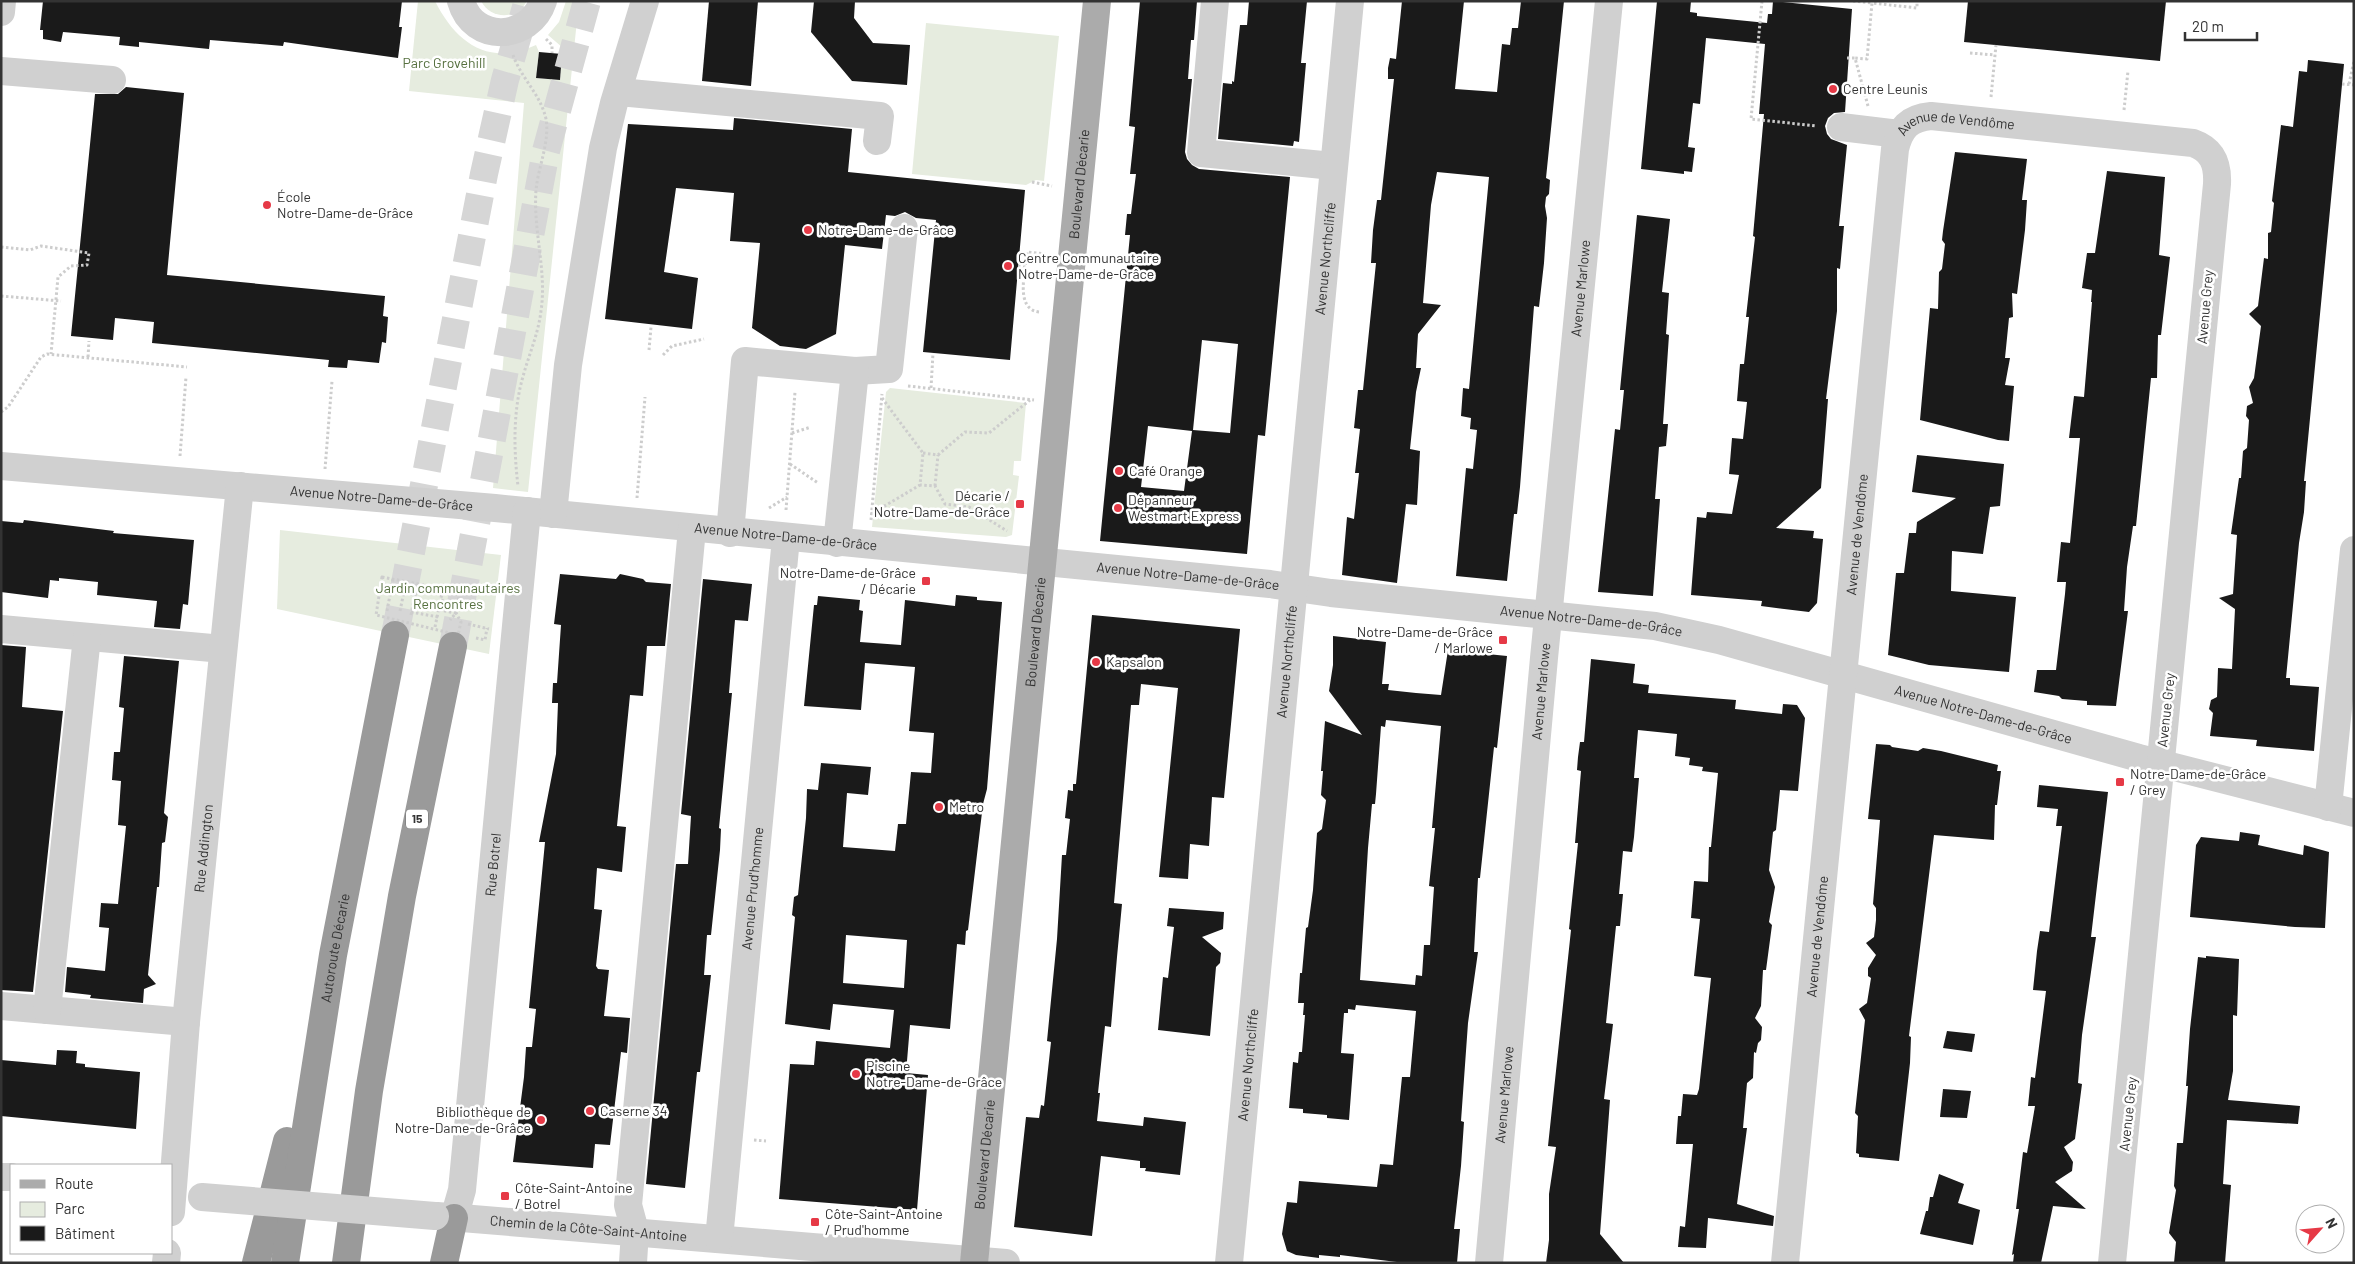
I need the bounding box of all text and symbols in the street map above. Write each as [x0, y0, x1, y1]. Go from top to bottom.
scale bar [2185, 10, 2258, 42]
text: 20 m [2192, 17, 2224, 35]
park label: Parc Grovehill [403, 54, 485, 71]
place label: Centre Leunis [1843, 80, 1928, 97]
marker: Centre Leunis [1827, 83, 1839, 95]
street label: Avenue de Vendôme [1892, 107, 2016, 139]
street label: Boulevard Décarie [1065, 128, 1092, 240]
place label: École Notre-Dame-de-Grâce [277, 188, 413, 221]
marker: École Notre-Dame-de-Grâce [261, 199, 273, 211]
street label: Avenue Northcliffe [1311, 201, 1339, 316]
place label: Notre-Dame-de-Grâce [818, 221, 954, 238]
marker: Notre-Dame-de-Grâce [802, 224, 814, 236]
street label: Avenue Marlowe [1567, 239, 1593, 338]
place label: Centre Communautaire Notre-Dame-de-Grâce [1018, 249, 1159, 282]
marker: Centre Communautaire Notre-Dame-de-Grâce [1002, 260, 1014, 272]
street label: Avenue Grey [2193, 269, 2216, 345]
place label: Café Orange [1129, 462, 1203, 479]
marker: Café Orange [1113, 465, 1125, 477]
street label: Avenue de Vendôme [1842, 473, 1871, 596]
street label: Avenue Notre-Dame-de-Grâce [289, 482, 474, 514]
place label: Décarie / Notre-Dame-de-Grâce [874, 487, 1010, 520]
place label: Dépanneur Westmart Express [1128, 491, 1239, 524]
marker: Décarie / Notre-Dame-de-Grâce [1014, 498, 1026, 510]
marker: Dépanneur Westmart Express [1112, 502, 1124, 514]
street label: Avenue Notre-Dame-de-Grâce [694, 519, 878, 553]
street label: Avenue Notre-Dame-de-Grâce [1096, 558, 1281, 593]
place label: Notre-Dame-de-Grâce / Décarie [780, 564, 916, 597]
marker: Notre-Dame-de-Grâce / Décarie [920, 575, 932, 587]
street label: Boulevard Décarie [1021, 576, 1049, 688]
park label: Jardin communautaires Rencontres [376, 579, 520, 612]
street label: Avenue Notre-Dame-de-Grâce [1499, 601, 1684, 640]
street label: Avenue Northcliffe [1272, 605, 1300, 719]
place label: Notre-Dame-de-Grâce / Marlowe [1357, 623, 1493, 656]
marker: Notre-Dame-de-Grâce / Marlowe [1497, 634, 1509, 646]
street label: Avenue Marlowe [1528, 642, 1553, 741]
place label: Kapsalon [1106, 653, 1162, 670]
marker: Kapsalon [1090, 656, 1102, 668]
street label: Avenue Grey [2153, 671, 2178, 748]
street label: Avenue Notre-Dame-de-Grâce [1893, 681, 2074, 747]
place label: Notre-Dame-de-Grâce / Grey [2130, 765, 2266, 798]
marker: Notre-Dame-de-Grâce / Grey [2114, 776, 2126, 788]
place label: Metro [949, 798, 984, 815]
marker: Metro [933, 801, 945, 813]
street label: Rue Addington [190, 803, 216, 893]
road number: 15 [406, 810, 428, 829]
street label: Avenue Prud'homme [738, 826, 766, 951]
street label: Rue Botrel [481, 832, 504, 897]
street label: Avenue de Vendôme [1802, 875, 1831, 998]
street label: Autoroute Décarie [317, 892, 353, 1004]
street label: Avenue Northcliffe [1234, 1008, 1261, 1122]
street label: Avenue Marlowe [1491, 1045, 1517, 1144]
place label: Piscine Notre-Dame-de-Grâce [866, 1057, 1002, 1090]
marker: Piscine Notre-Dame-de-Grâce [850, 1068, 862, 1080]
street label: Avenue Grey [2115, 1075, 2140, 1152]
street label: Boulevard Décarie [970, 1099, 998, 1210]
place label: Caserne 34 [600, 1102, 667, 1119]
place label: Bibliothèque de Notre-Dame-de-Grâce [395, 1103, 531, 1136]
marker: Caserne 34 [584, 1105, 596, 1117]
marker: Bibliothèque de Notre-Dame-de-Grâce [535, 1114, 547, 1126]
legend [10, 1164, 172, 1254]
text: Route [55, 1174, 94, 1192]
place label: Côte-Saint-Antoine / Botrel [515, 1179, 633, 1212]
marker: Côte-Saint-Antoine / Botrel [499, 1190, 511, 1202]
text: Parc [55, 1199, 85, 1217]
north arrow [2295, 1204, 2345, 1254]
place label: Côte-Saint-Antoine / Prud'homme [825, 1205, 943, 1238]
street label: Chemin de la Côte-Saint-Antoine [489, 1211, 688, 1245]
text: N [2322, 1215, 2342, 1231]
marker: Côte-Saint-Antoine / Prud'homme [809, 1216, 821, 1228]
text: Bâtiment [55, 1224, 115, 1242]

